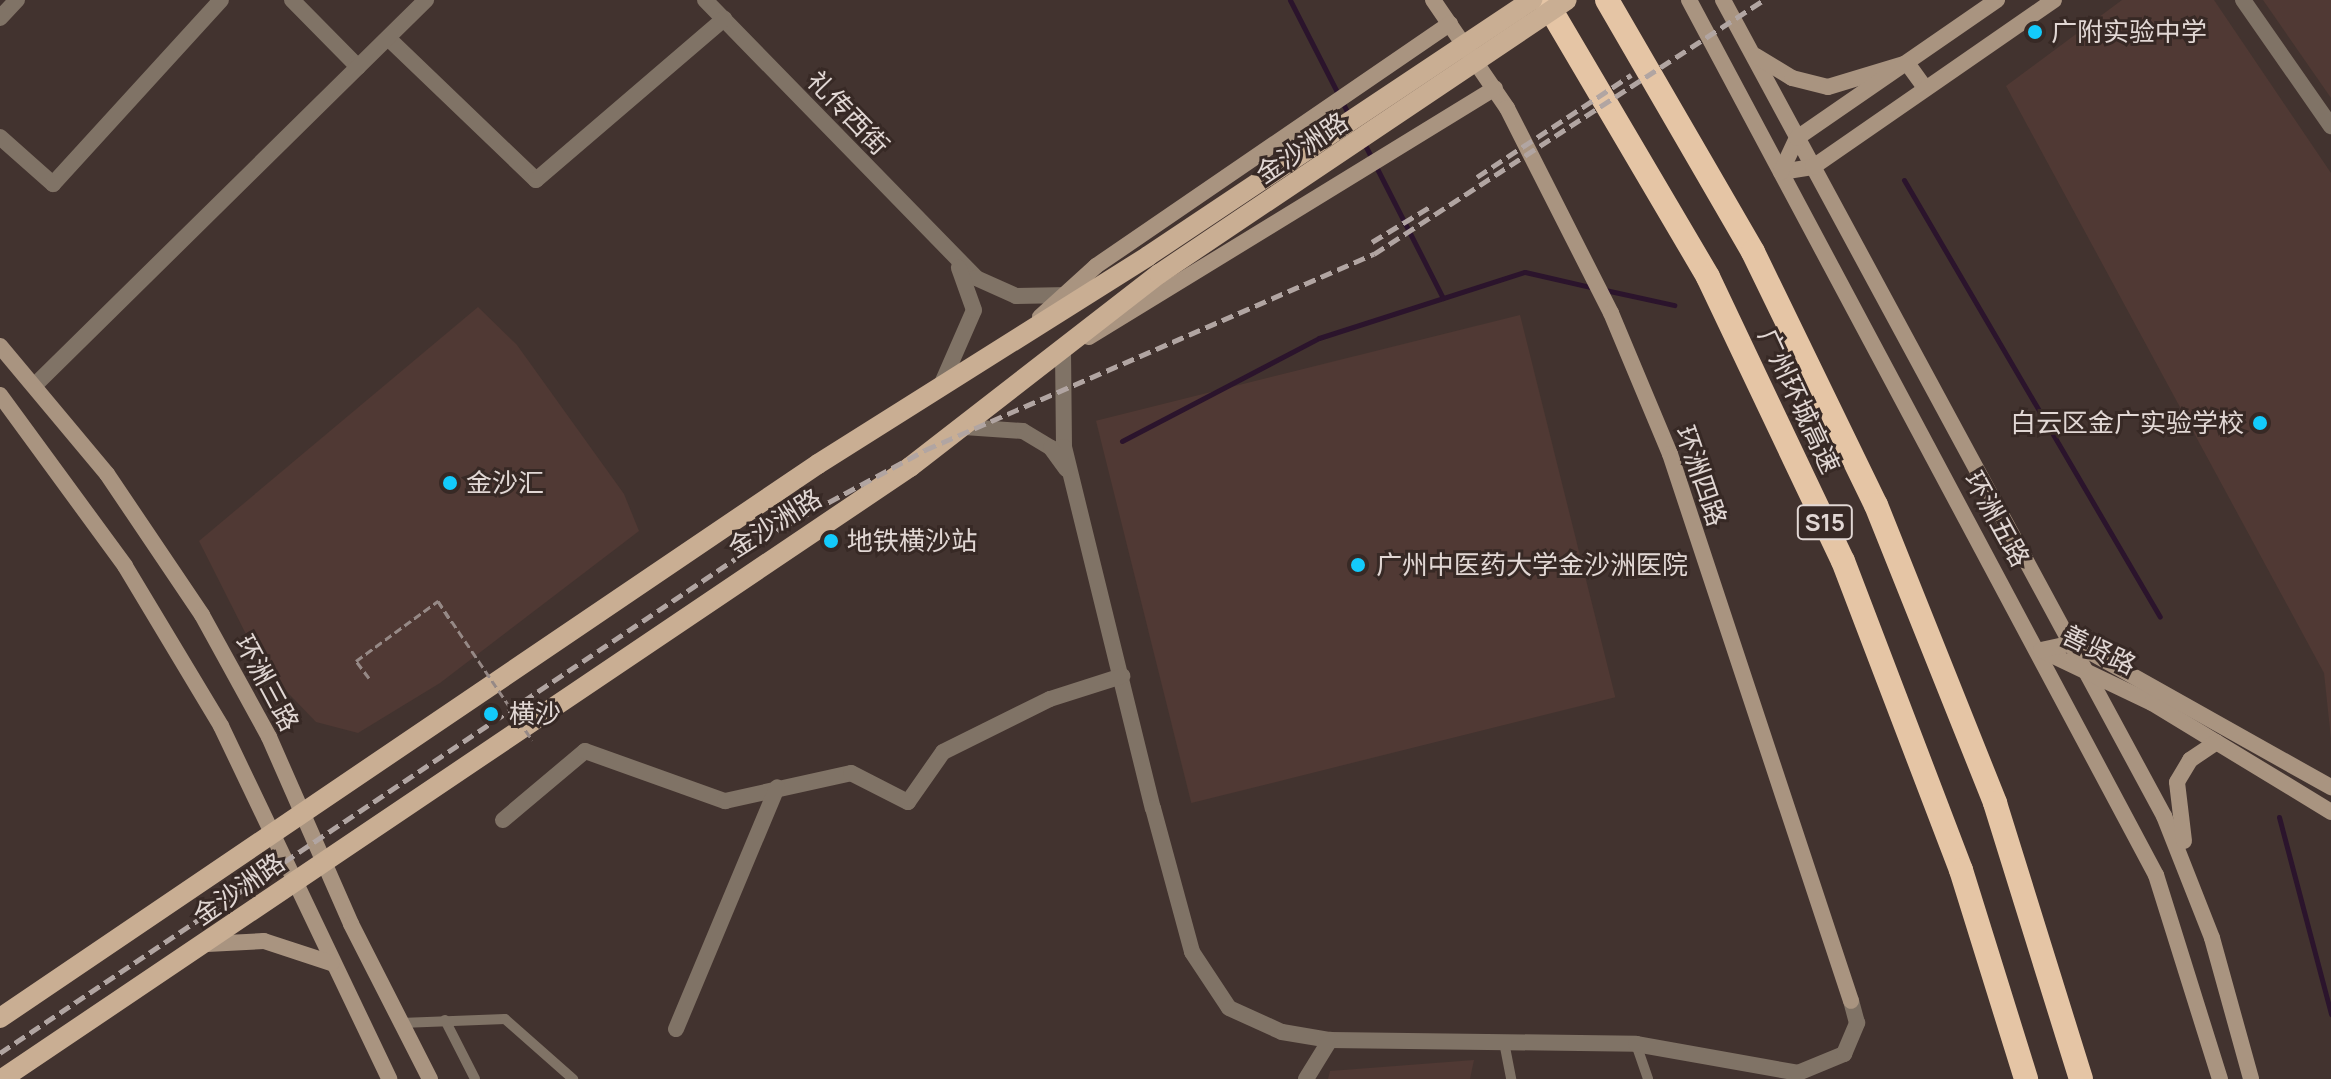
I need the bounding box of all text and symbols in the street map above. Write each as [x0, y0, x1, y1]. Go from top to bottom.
place label: 广附实验中学 [2051, 16, 2207, 48]
marker: 广附实验中学 [2026, 23, 2044, 41]
street label: 礼传西街 [801, 65, 895, 161]
street label: 金沙洲路 [1250, 106, 1354, 190]
street label: 广州环城高速 [1752, 324, 1846, 478]
place label: 白云区金广实验学校 [2010, 407, 2244, 439]
marker: 白云区金广实验学校 [2251, 414, 2269, 432]
street label: 环洲四路 [1669, 422, 1733, 530]
street label: 环洲五路 [1958, 466, 2036, 572]
place label: 金沙汇 [466, 467, 544, 499]
marker: 金沙汇 [441, 474, 459, 492]
street label: 金沙洲路 [723, 482, 827, 564]
road number: S15 [1795, 502, 1855, 542]
place label: 地铁横沙站 [847, 525, 977, 557]
marker: 地铁横沙站 [822, 532, 840, 550]
place label: 广州中医药大学金沙洲医院 [1376, 549, 1688, 581]
marker: 广州中医药大学金沙洲医院 [1347, 554, 1369, 576]
street label: 善贤路 [2057, 619, 2141, 681]
street label: 环洲三路 [229, 630, 305, 736]
place label: 横沙 [509, 698, 561, 730]
marker: 横沙 [480, 703, 502, 725]
street label: 金沙洲路 [187, 846, 291, 932]

